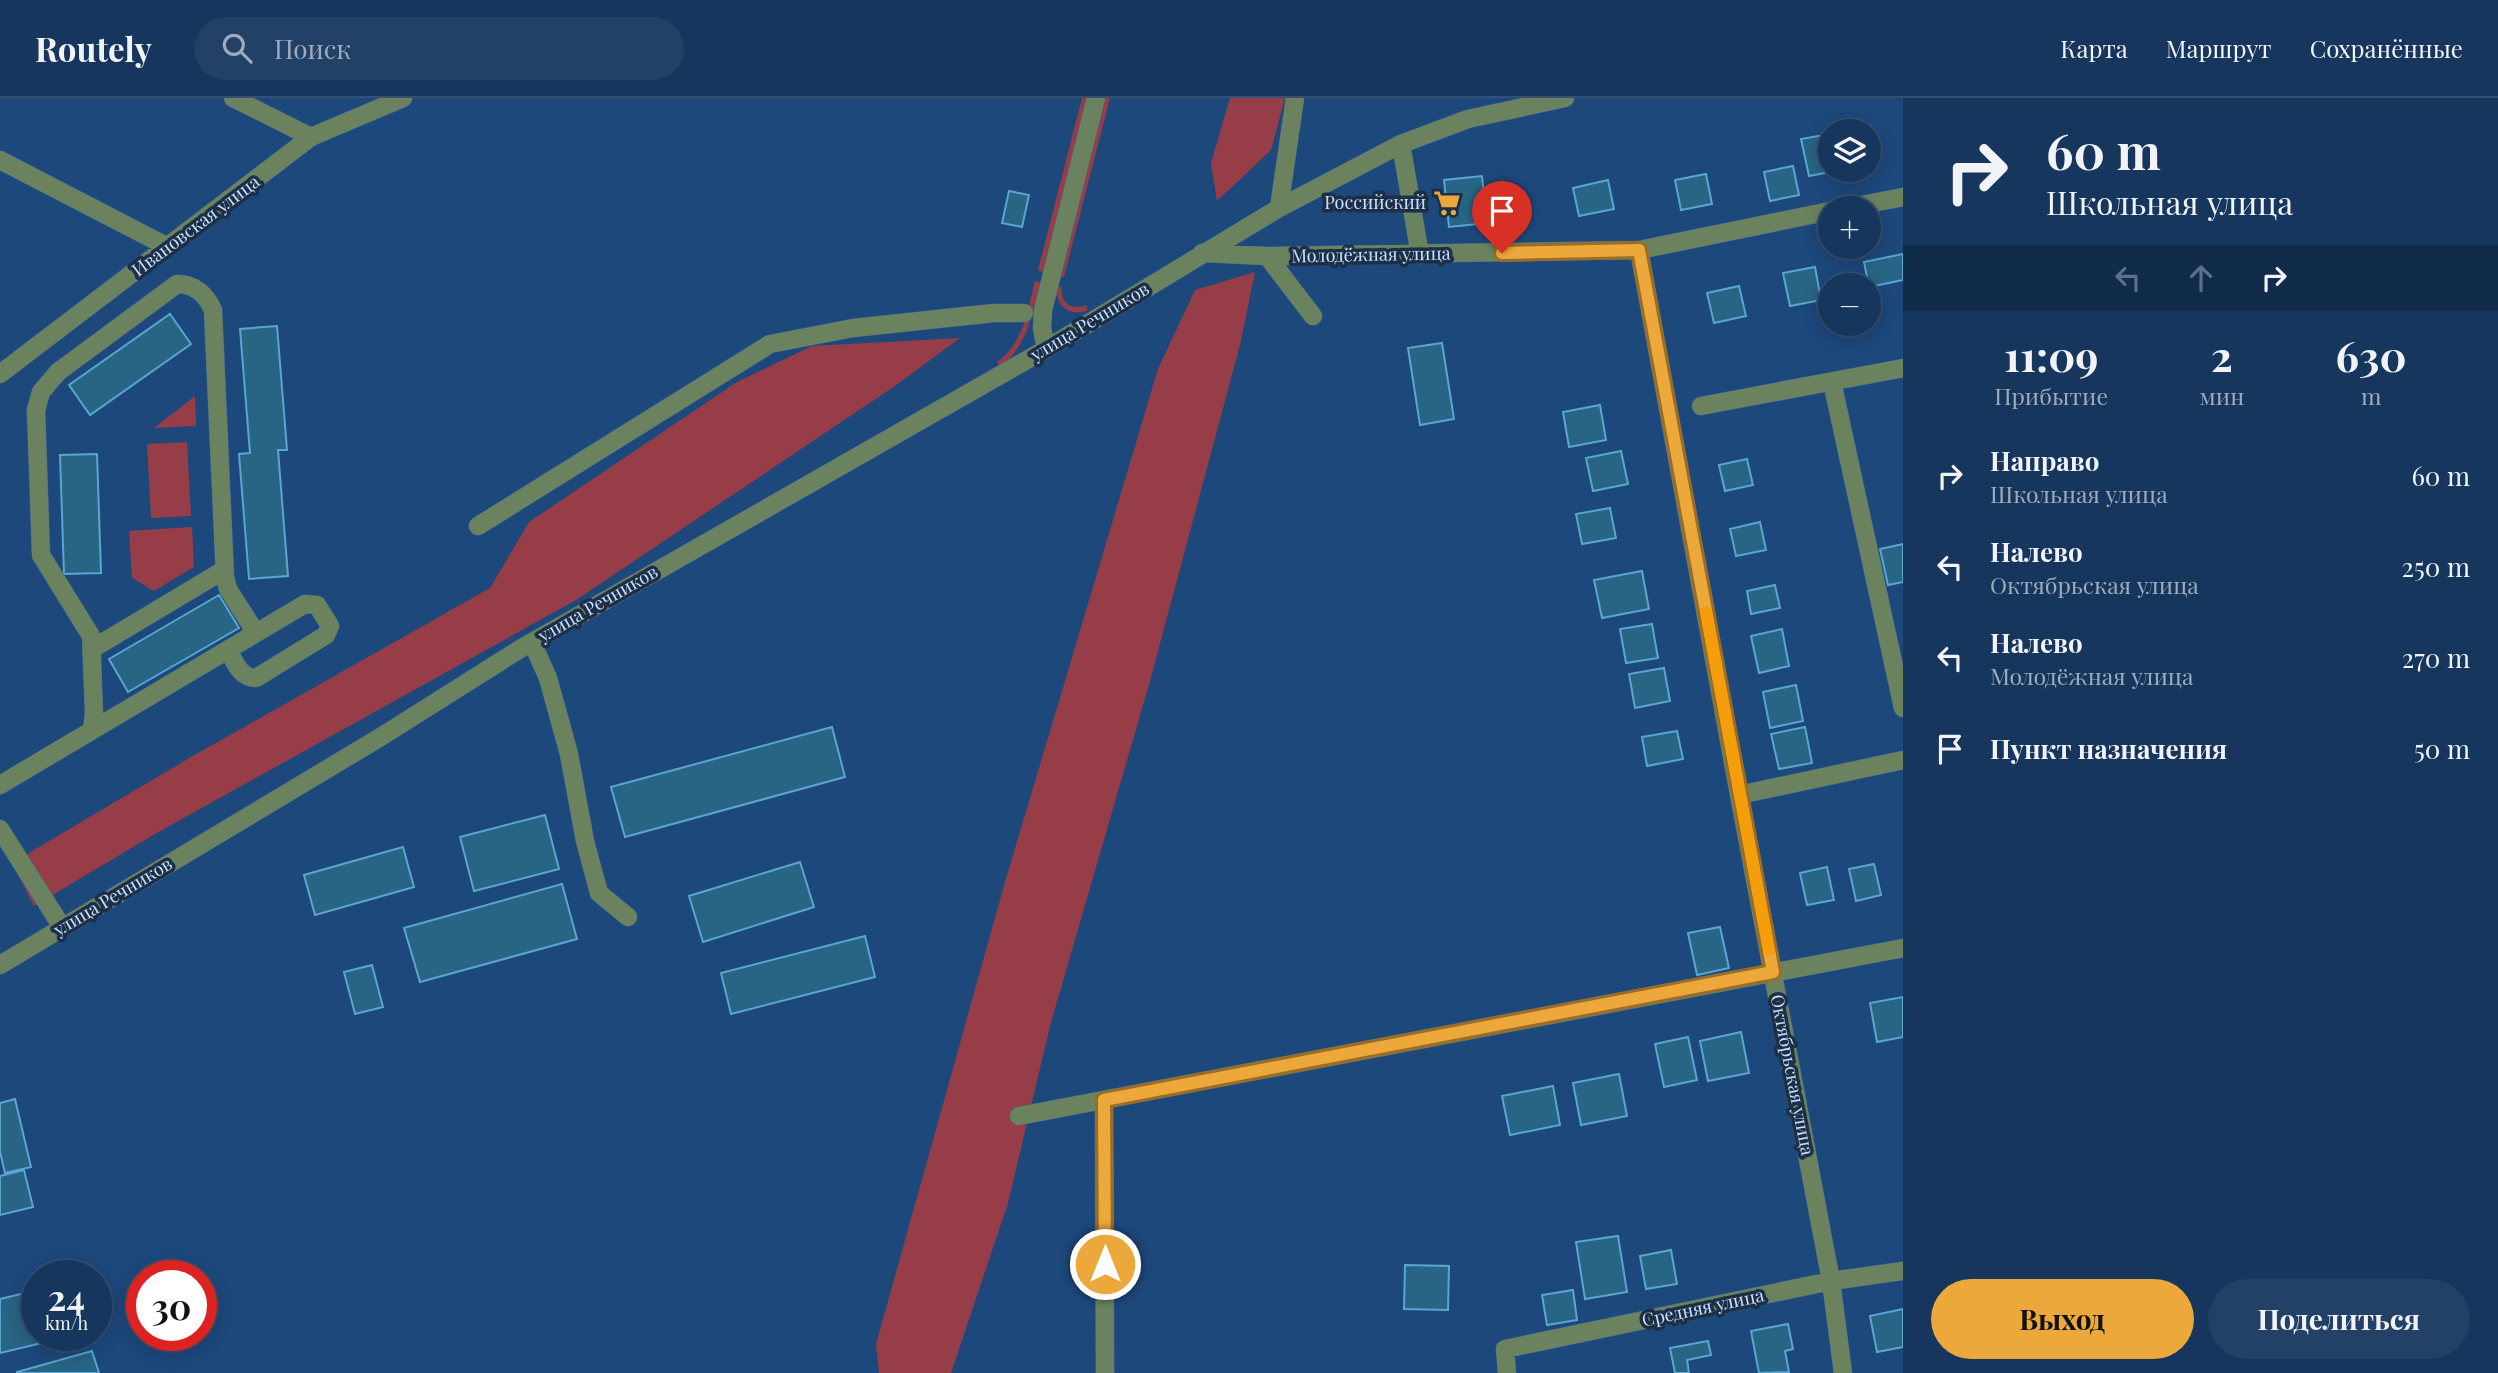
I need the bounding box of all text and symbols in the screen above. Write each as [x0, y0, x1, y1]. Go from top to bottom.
search box [194, 17, 684, 80]
text: Routely [35, 26, 152, 70]
icon: search [218, 29, 256, 67]
text: Поиск [274, 31, 351, 66]
text: Карта [2060, 32, 2128, 64]
text: Маршрут [2166, 32, 2272, 64]
text: Сохранённые [2310, 32, 2463, 64]
text: 60 m [2046, 117, 2161, 182]
map controls [1818, 119, 1881, 336]
button: layers [1818, 119, 1881, 182]
icon: right [1931, 126, 2022, 217]
street label: Ивановская улица [127, 169, 264, 281]
text: Школьная улица [2046, 180, 2293, 223]
pin [1472, 181, 1532, 253]
supermarket icon: Российский [1432, 188, 1462, 218]
place label: Российский [1324, 190, 1426, 214]
icon: arrive [1483, 192, 1521, 230]
button: + [1818, 196, 1881, 259]
street label: Молодёжная улица [1291, 241, 1451, 267]
icon: left [2109, 259, 2147, 297]
icon: ahead [2182, 259, 2220, 297]
icon: right [2255, 259, 2293, 297]
button: − [1818, 273, 1881, 336]
street label: улица Речников [1025, 276, 1153, 367]
text: 11:09 [2004, 327, 2099, 383]
text: 2 [2211, 327, 2233, 383]
text: 630 [2336, 327, 2407, 383]
text: Прибытие [1994, 380, 2108, 411]
text: мин [2199, 380, 2244, 411]
text: m [2361, 380, 2381, 411]
text: Направо [1990, 443, 2099, 478]
icon: right [1931, 457, 1969, 495]
text: 60 m [2411, 458, 2470, 493]
text: Школьная улица [1990, 478, 2168, 509]
text: Налево [1990, 534, 2083, 569]
icon: left [1931, 548, 1969, 586]
text: 250 m [2402, 549, 2470, 584]
street label: улица Речников [532, 559, 662, 648]
text: Октябрьская улица [1990, 569, 2199, 600]
text: Налево [1990, 625, 2083, 660]
icon: left [1931, 639, 1969, 677]
text: 270 m [2402, 640, 2470, 675]
text: Молодёжная улица [1990, 660, 2193, 691]
icon: arrive [1931, 730, 1969, 768]
text: Пункт назначения [1990, 731, 2227, 766]
text: 50 m [2414, 731, 2470, 766]
street label: улица Речников [48, 851, 176, 942]
street label: Октябрьская улица [1766, 992, 1820, 1157]
position arrow [1068, 1227, 1142, 1301]
speed limit sign: 30 [126, 1260, 217, 1351]
text: 24 [48, 1273, 85, 1320]
button: Выход [1931, 1279, 2194, 1359]
button: Поделиться [2208, 1279, 2470, 1359]
street label: Средняя улица [1640, 1282, 1766, 1332]
text: km/h [45, 1311, 88, 1335]

